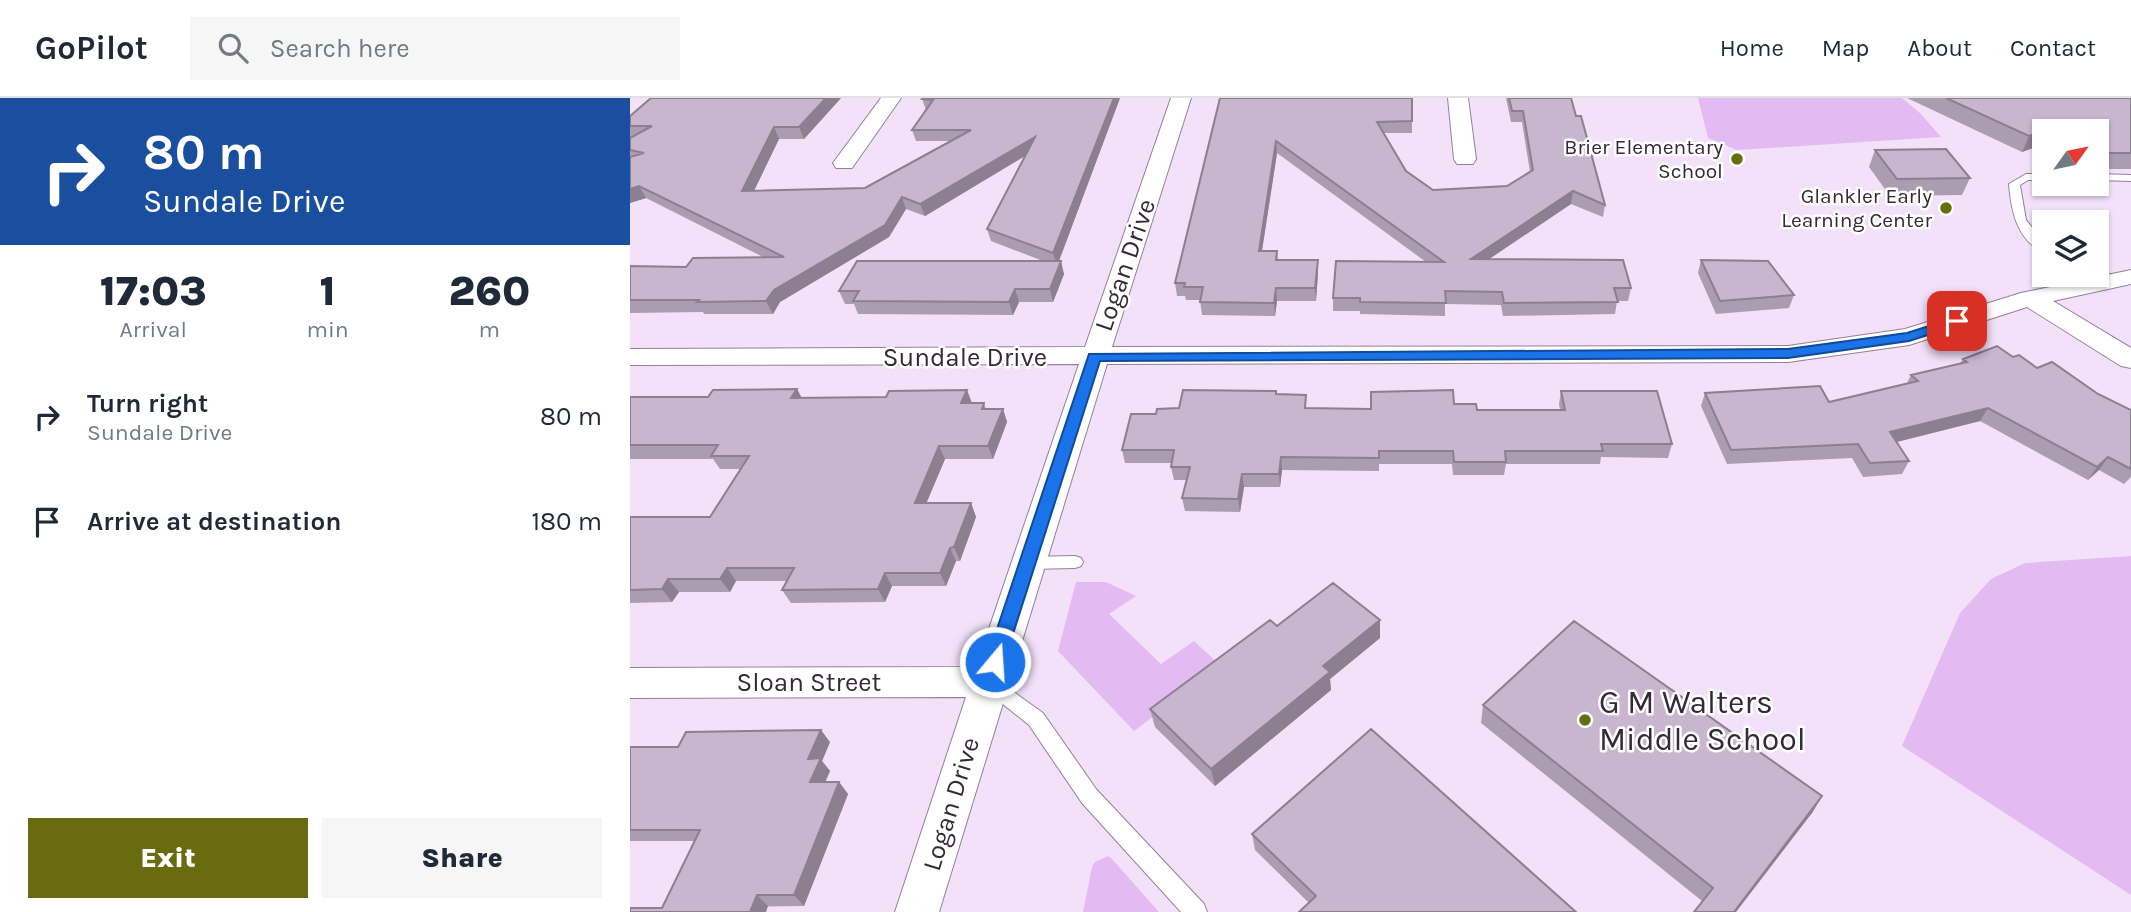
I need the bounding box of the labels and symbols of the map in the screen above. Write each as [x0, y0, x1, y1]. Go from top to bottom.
north arrow [2032, 119, 2109, 196]
place label: Brier Elementary School [1564, 135, 1723, 183]
marker: Brier Elementary School [1729, 151, 1745, 167]
place label: Glankler Early Learning Center [1781, 184, 1932, 232]
street label: Logan Drive [1088, 195, 1162, 335]
marker: Glankler Early Learning Center [1938, 200, 1954, 216]
pin [1927, 291, 1987, 351]
street label: Sundale Drive [883, 342, 1047, 373]
position arrow [958, 625, 1032, 699]
street label: Sloan Street [737, 667, 882, 698]
place label: G M Walters Middle School [1599, 684, 1806, 758]
marker: G M Walters Middle School [1577, 712, 1593, 728]
street label: Logan Drive [916, 734, 986, 874]

